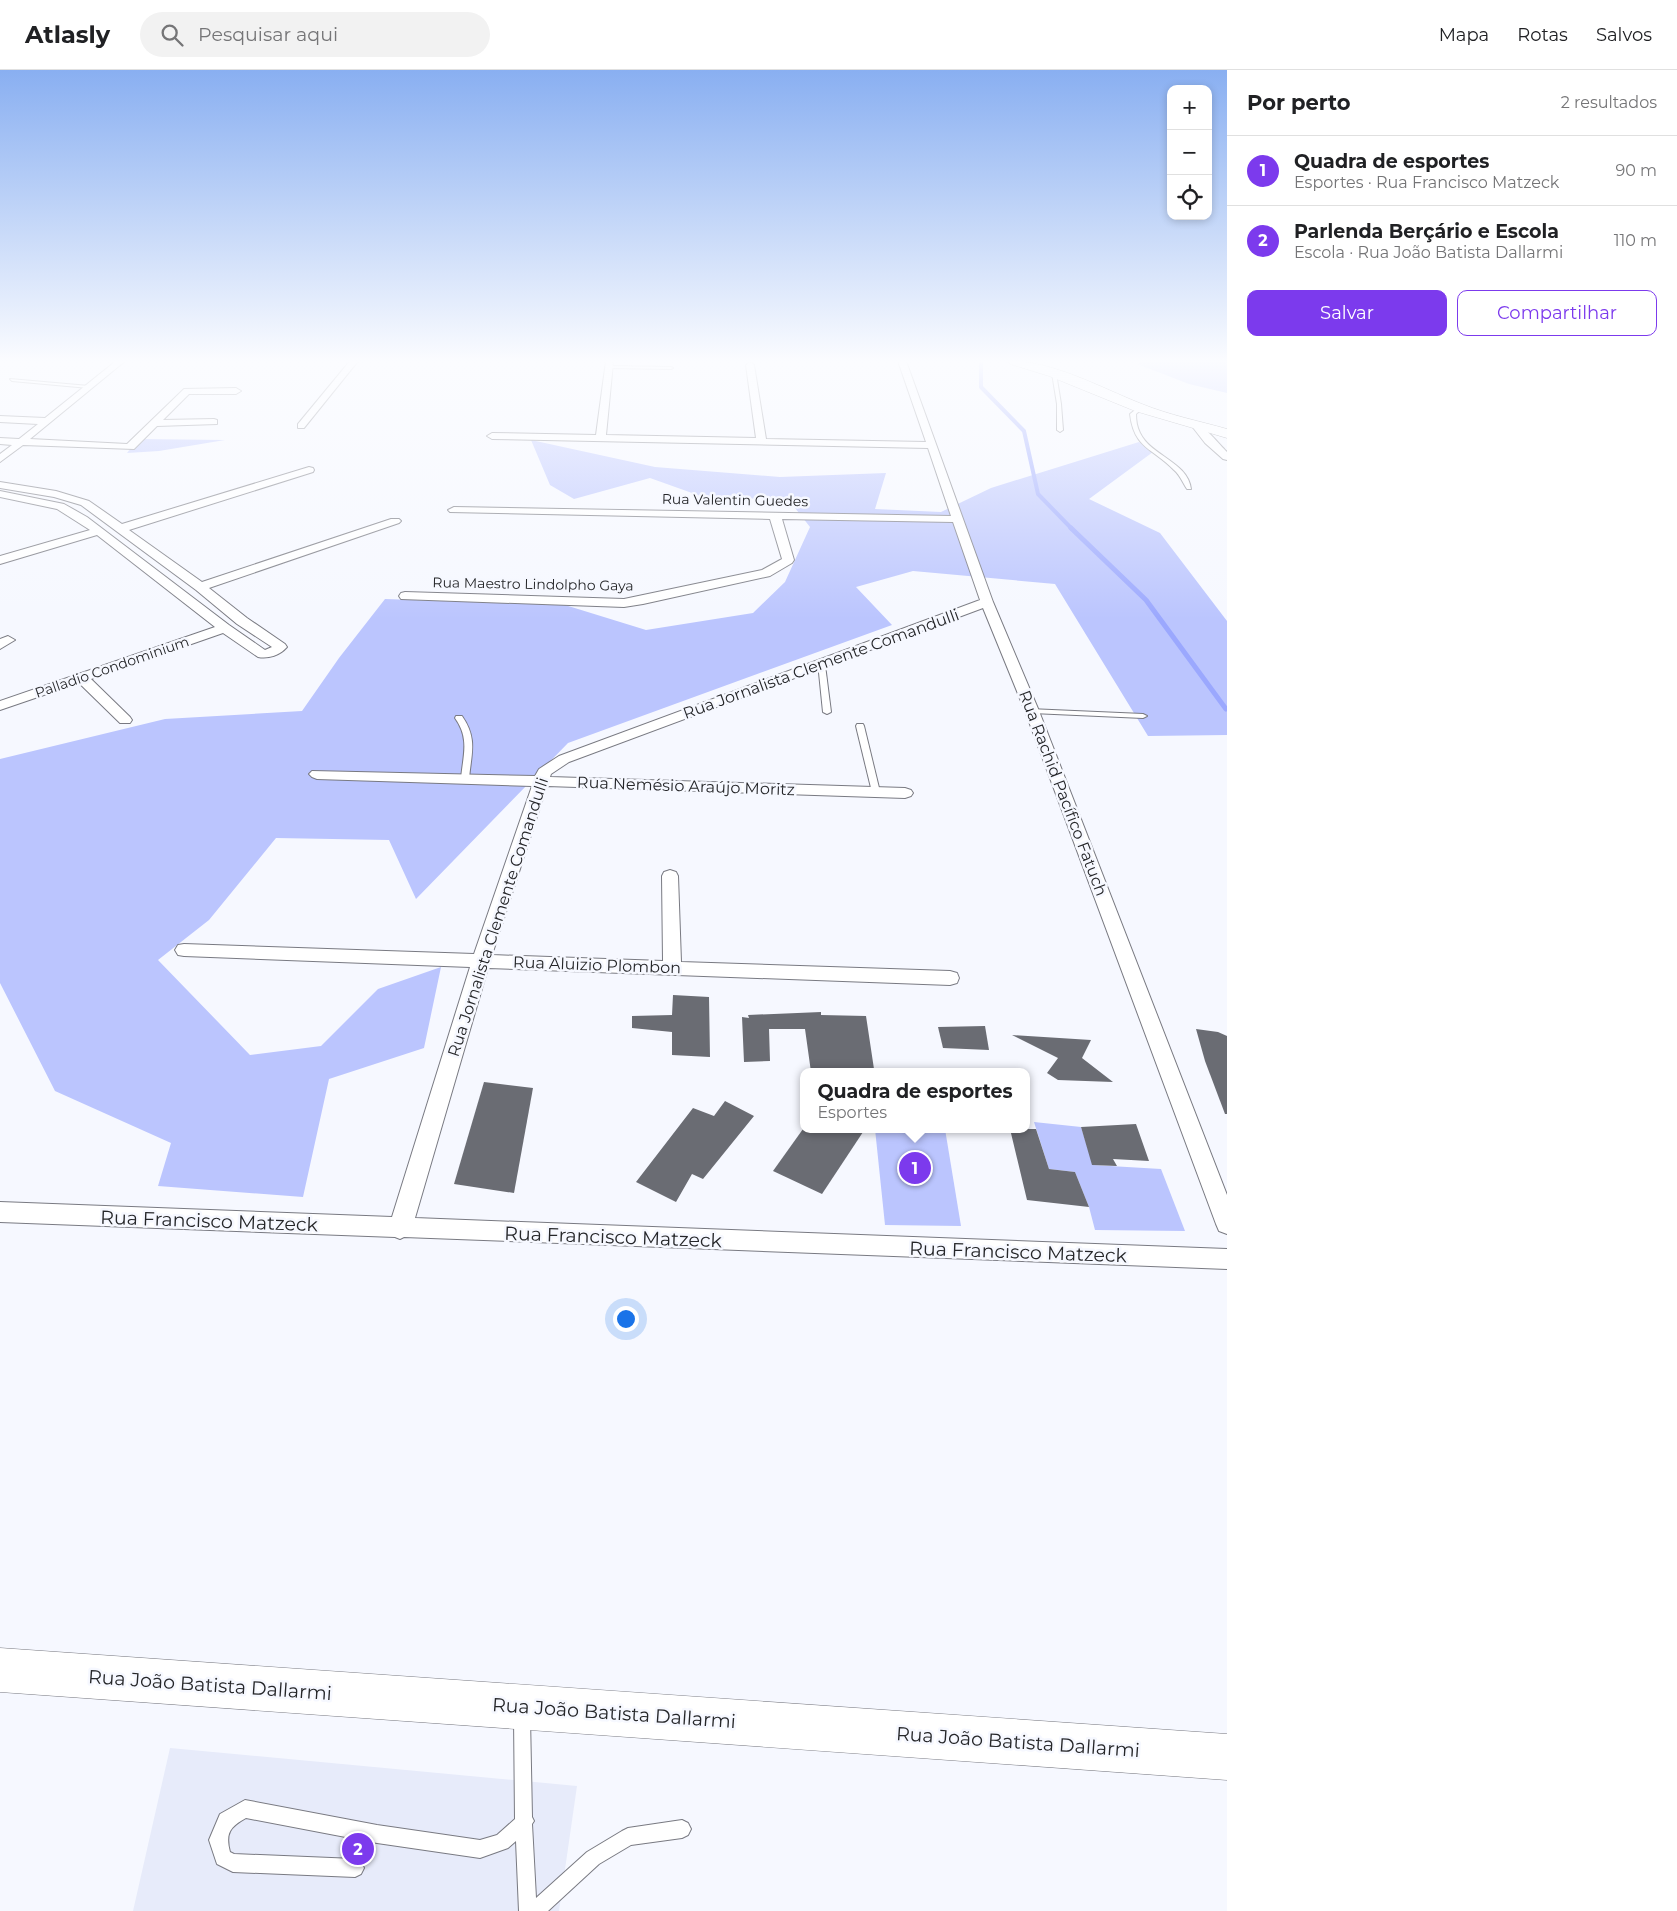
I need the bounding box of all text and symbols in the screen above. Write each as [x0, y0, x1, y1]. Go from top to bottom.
search box [140, 12, 490, 57]
text: Atlasly [25, 20, 110, 49]
icon: search [158, 21, 186, 49]
text: Pesquisar aqui [198, 23, 338, 46]
text: Mapa [1439, 24, 1489, 46]
text: Rotas [1517, 24, 1568, 46]
text: Salvos [1596, 24, 1652, 46]
map controls [1167, 85, 1212, 220]
button: + [1167, 85, 1212, 130]
text: Por perto [1247, 90, 1351, 115]
text: 2 resultados [1561, 93, 1657, 112]
button: − [1167, 130, 1212, 175]
text: Quadra de esportes [1294, 150, 1489, 173]
text: 1 [1260, 161, 1266, 180]
text: 90 m [1615, 161, 1657, 180]
text: Esportes · Rua Francisco Matzeck [1294, 173, 1559, 192]
button: locate [1167, 175, 1212, 220]
text: Parlenda Berçário e Escola [1294, 220, 1559, 243]
text: 2 [1258, 231, 1268, 250]
text: 110 m [1614, 231, 1657, 250]
text: Escola · Rua João Batista Dallarmi [1294, 243, 1563, 262]
button: Salvar [1247, 290, 1447, 336]
button: Compartilhar [1457, 290, 1657, 336]
street label: Rua Valentin Guedes [662, 490, 809, 510]
street label: Rua Maestro Lindolpho Gaya [432, 573, 634, 595]
street label: Rua Jornalista Clemente Comandulli [680, 605, 962, 723]
street label: Palladio Condominium [33, 632, 191, 702]
street label: Rua Rachid Pacífico Fatuch [1015, 688, 1111, 898]
street label: Rua Nemésio Araújo Moritz [577, 773, 795, 799]
street label: Rua Jornalista Clemente Comandulli [444, 775, 552, 1059]
street label: Rua Aluizio Plombon [513, 953, 681, 977]
popup [800, 1068, 1030, 1133]
text: Quadra de esportes [817, 1080, 1013, 1103]
text: Esportes [817, 1103, 887, 1122]
pin: 1 [899, 1149, 931, 1187]
street label: Rua Francisco Matzeck [100, 1206, 319, 1236]
street label: Rua Francisco Matzeck [504, 1222, 723, 1252]
street label: Rua Francisco Matzeck [909, 1237, 1128, 1267]
your location [613, 1306, 639, 1332]
street label: Rua João Batista Dallarmi [87, 1665, 333, 1705]
street label: Rua João Batista Dallarmi [491, 1693, 737, 1733]
street label: Rua João Batista Dallarmi [895, 1722, 1141, 1762]
pin: 2 [342, 1830, 374, 1868]

